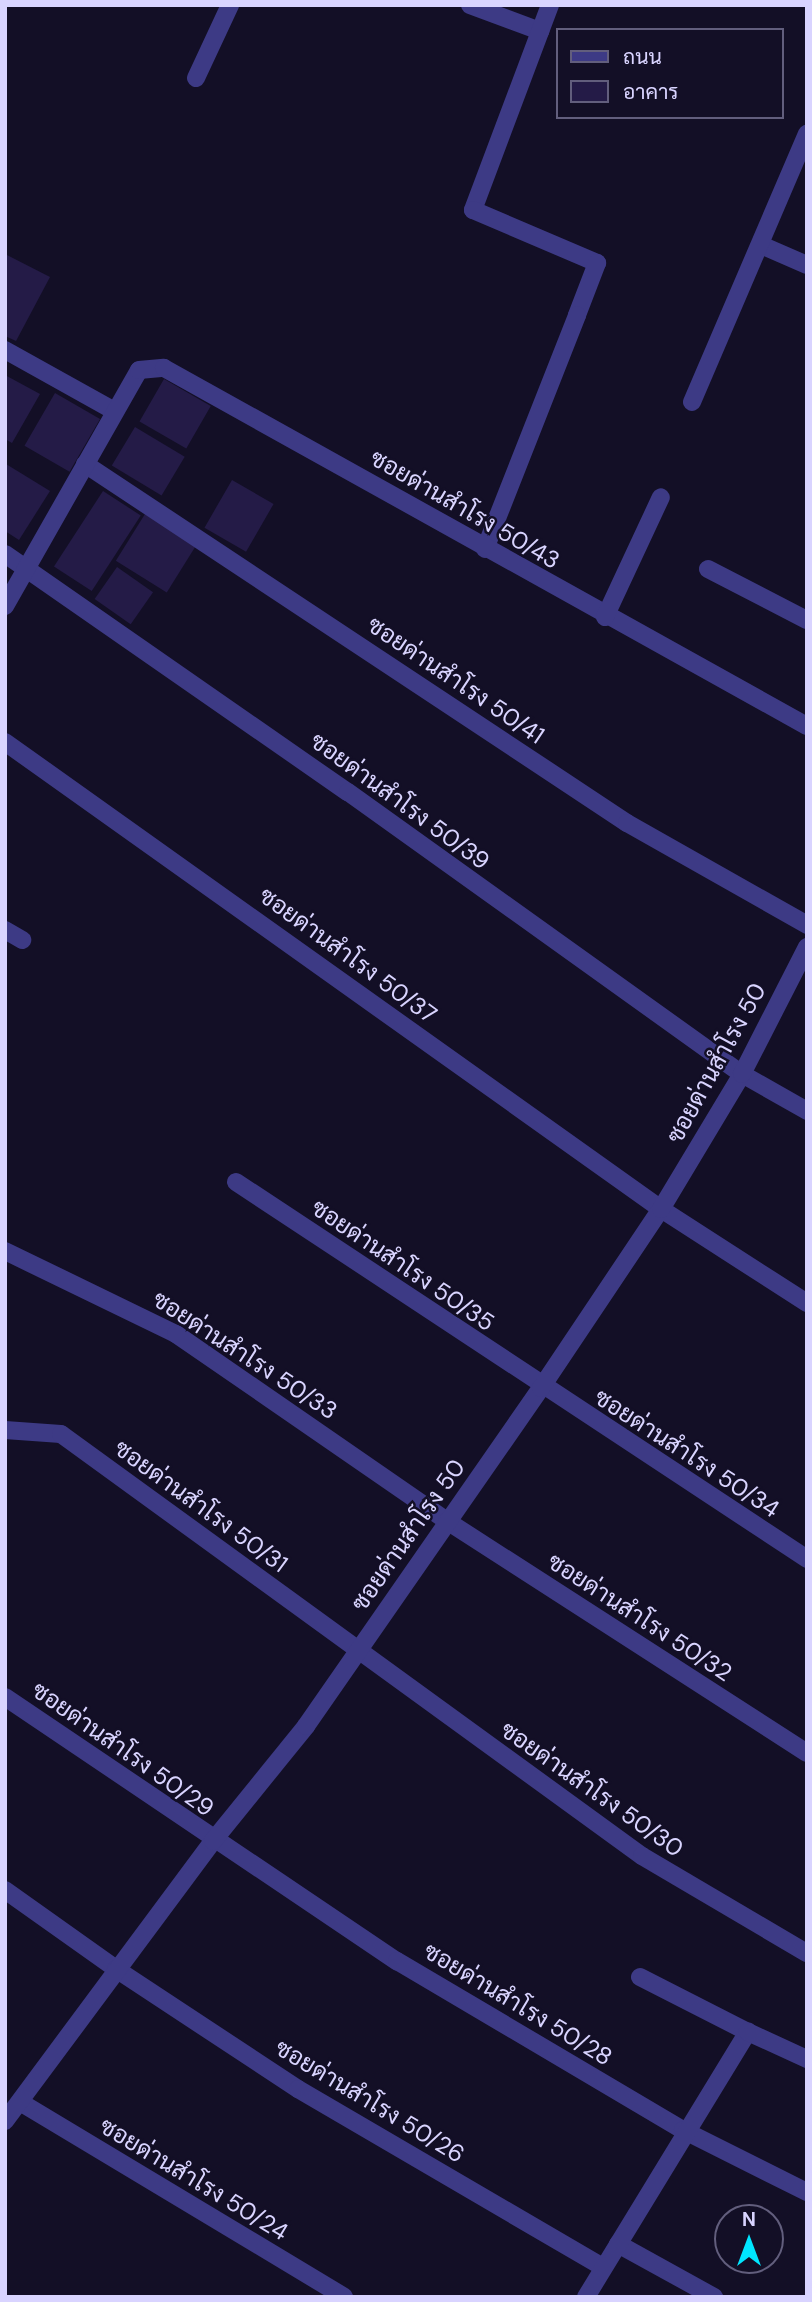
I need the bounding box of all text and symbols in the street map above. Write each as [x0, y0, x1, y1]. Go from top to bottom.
legend [556, 28, 784, 119]
text: ถนน [623, 43, 662, 71]
text: อาคาร [623, 78, 679, 106]
street label: ซอยด่านสำโรง 50/43 [365, 443, 565, 575]
street label: ซอยด่านสำโรง 50/41 [362, 610, 550, 750]
street label: ซอยด่านสำโรง 50/39 [305, 726, 495, 876]
street label: ซอยด่านสำโรง 50/37 [254, 881, 442, 1029]
street label: ซอยด่านสำโรง 50 [660, 978, 772, 1148]
street label: ซอยด่านสำโรง 50/35 [306, 1193, 500, 1337]
street label: ซอยด่านสำโรง 50/33 [147, 1285, 343, 1425]
street label: ซอยด่านสำโรง 50/34 [589, 1382, 785, 1524]
street label: ซอยด่านสำโรง 50/31 [109, 1433, 293, 1579]
street label: ซอยด่านสำโรง 50 [345, 1454, 471, 1616]
street label: ซอยด่านสำโรง 50/32 [542, 1547, 738, 1687]
street label: ซอยด่านสำโรง 50/29 [26, 1675, 220, 1823]
street label: ซอยด่านสำโรง 50/30 [495, 1715, 689, 1863]
street label: ซอยด่านสำโรง 50/28 [419, 1936, 617, 2072]
street label: ซอยด่านสำโรง 50/26 [270, 2033, 470, 2169]
street label: ซอยด่านสำโรง 50/24 [95, 2111, 293, 2247]
north arrow [714, 2204, 784, 2274]
text: N [742, 2207, 756, 2232]

